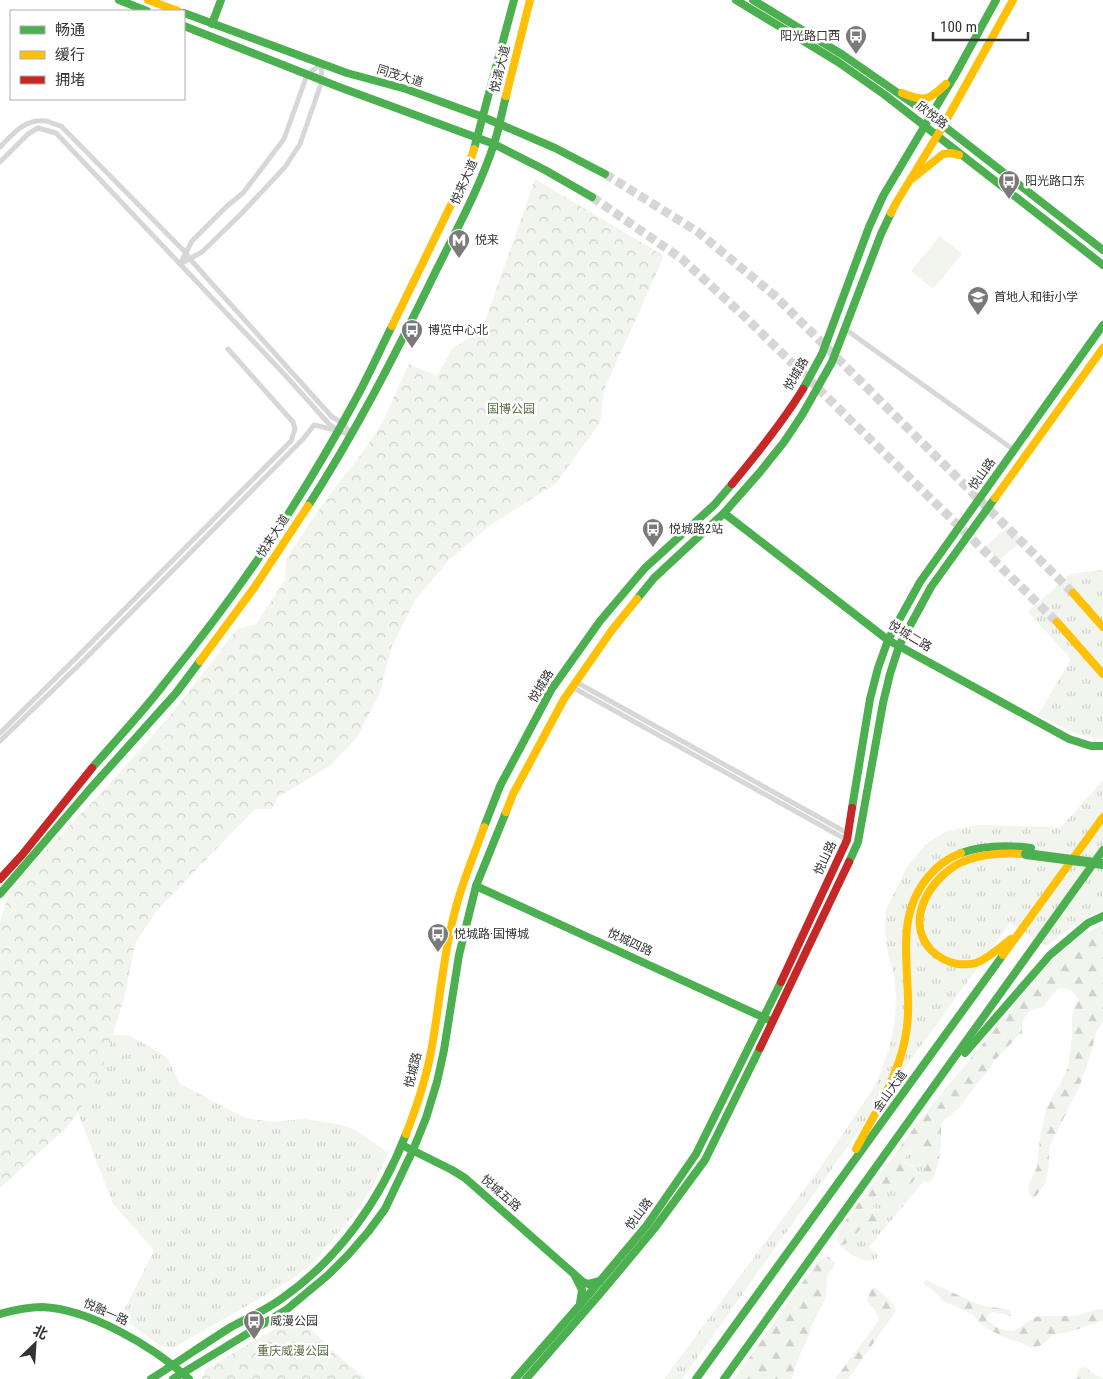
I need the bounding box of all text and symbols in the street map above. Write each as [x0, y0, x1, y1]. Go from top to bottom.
legend [10, 10, 185, 100]
scale bar [933, 10, 1028, 42]
text: 100 m [940, 18, 977, 36]
text: 畅通 [55, 21, 85, 39]
bus stop icon: 阳光路口西 [844, 24, 868, 55]
place label: 阳光路口西 [780, 29, 840, 43]
street label: 悦清大道 [487, 44, 513, 94]
text: 缓行 [55, 46, 85, 64]
street label: 同茂大道 [375, 62, 425, 90]
text: 拥堵 [55, 71, 85, 89]
street label: 欣悦路 [914, 98, 950, 132]
street label: 悦来大道 [448, 157, 480, 207]
bus stop icon: 阳光路口东 [997, 169, 1021, 200]
place label: 阳光路口东 [1025, 174, 1085, 188]
metro station icon: 悦来 [447, 228, 471, 259]
place label: 悦来 [475, 233, 499, 247]
school or university icon: 首地人和街小学 [966, 285, 990, 316]
place label: 首地人和街小学 [994, 290, 1078, 304]
bus stop icon: 博览中心北 [400, 318, 424, 349]
place label: 博览中心北 [428, 323, 488, 337]
street label: 悦城路 [781, 355, 811, 393]
park label: 国博公园 [487, 402, 535, 416]
street label: 悦山路 [966, 455, 998, 493]
street label: 悦来大道 [254, 512, 292, 560]
bus stop icon: 悦城路2站 [641, 517, 665, 548]
place label: 悦城路2站 [669, 522, 723, 536]
street label: 悦城二路 [886, 618, 934, 654]
street label: 悦城路 [526, 667, 556, 705]
street label: 悦山路 [811, 839, 839, 877]
bus stop icon: 悦城路·国博城 [426, 922, 450, 953]
street label: 悦城四路 [605, 926, 655, 958]
place label: 悦城路·国博城 [454, 927, 529, 941]
street label: 悦城路 [402, 1051, 424, 1089]
street label: 金山大道 [870, 1067, 910, 1115]
street label: 悦城五路 [478, 1172, 524, 1214]
street label: 悦山路 [623, 1195, 655, 1233]
street label: 悦融一路 [81, 1296, 131, 1328]
bus stop icon: 威漫公园 [242, 1309, 266, 1340]
place label: 威漫公园 [270, 1314, 318, 1328]
north arrow [10, 1319, 60, 1369]
text: 北 [31, 1322, 50, 1342]
park label: 重庆威漫公园 [257, 1344, 329, 1358]

